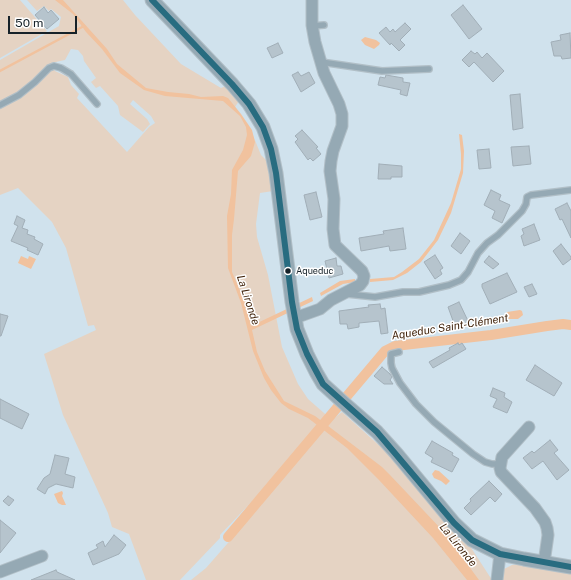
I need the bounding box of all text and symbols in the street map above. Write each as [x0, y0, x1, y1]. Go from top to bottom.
scale bar [10, 8, 79, 34]
text: 50 m [15, 16, 43, 30]
marker: Aqueduc [283, 266, 293, 276]
place label: Aqueduc [296, 266, 333, 276]
water label: La Lironde [234, 273, 262, 327]
water label: Aqueduc Saint-Clément [391, 311, 509, 343]
water label: La Lironde [437, 521, 479, 569]

